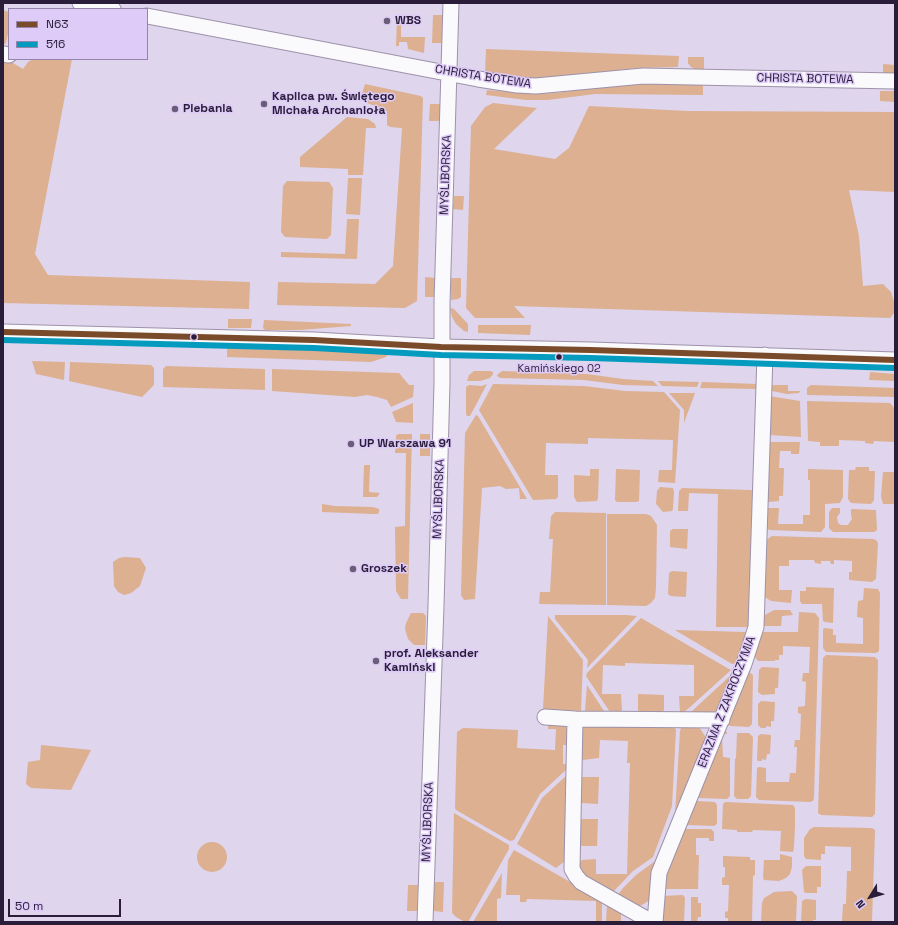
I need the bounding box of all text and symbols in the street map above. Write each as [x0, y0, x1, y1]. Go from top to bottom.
legend [8, 8, 148, 60]
place label: WBS [395, 14, 421, 28]
text: N63 [46, 16, 69, 32]
marker: WBS [382, 16, 392, 26]
text: 516 [46, 36, 65, 52]
street label: CHRISTA BOTEWA [434, 62, 532, 92]
street label: CHRISTA BOTEWA [756, 71, 854, 87]
place label: Kaplica pw. Świętego Michała Archanioła [272, 90, 395, 118]
marker: Kaplica pw. Świętego Michała Archanioła [259, 99, 269, 109]
place label: Plebania [183, 102, 232, 116]
marker: Plebania [170, 104, 180, 114]
street label: MYŚLIBORSKA [437, 135, 455, 215]
unlabelled marker [189, 332, 199, 342]
marker: Kamińskiego 02 [554, 352, 564, 362]
place label: Kamińskiego 02 [517, 362, 601, 376]
place label: UP Warszawa 91 [359, 437, 451, 451]
marker: UP Warszawa 91 [346, 439, 356, 449]
street label: MYŚLIBORSKA [430, 459, 448, 539]
place label: Groszek [361, 562, 407, 576]
marker: Groszek [348, 564, 358, 574]
street label: ERAZMA Z ZAKROCZYMIA [695, 634, 759, 770]
place label: prof. Aleksander Kamiński [384, 647, 479, 675]
marker: prof. Aleksander Kamiński [371, 656, 381, 666]
street label: MYŚLIBORSKA [419, 782, 437, 862]
north arrow [850, 877, 890, 917]
scale bar [10, 891, 123, 917]
text: N [853, 897, 868, 911]
text: 50 m [15, 898, 43, 914]

